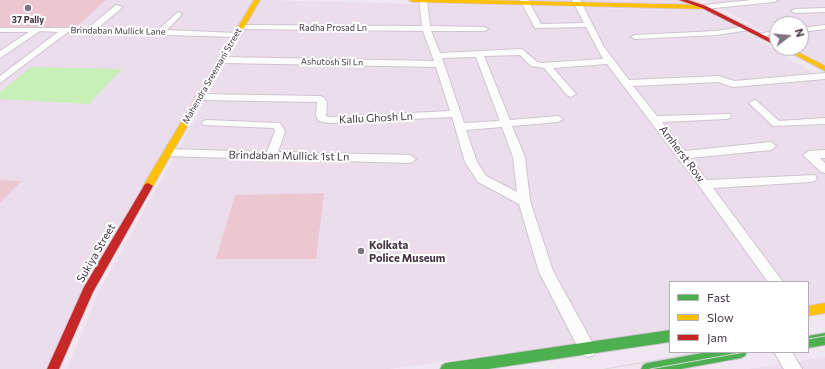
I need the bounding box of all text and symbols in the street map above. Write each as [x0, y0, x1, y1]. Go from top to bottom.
marker: 37 Pally [23, 3, 33, 13]
place label: 37 Pally [12, 15, 44, 25]
north arrow [769, 16, 809, 56]
street label: Radha Prosad Ln [299, 23, 367, 33]
street label: Brindaban Mullick Lane [70, 25, 166, 37]
street label: Mahendra Sreemani Street [180, 26, 244, 126]
text: N [793, 27, 807, 39]
street label: Ashutosh Sil Ln [301, 56, 363, 68]
street label: Kallu Ghosh Ln [339, 109, 413, 127]
street label: Amherst Row [656, 123, 708, 185]
street label: Brindaban Mullick 1st Ln [228, 148, 350, 164]
street label: Sukiya Street [74, 221, 118, 285]
place label: Kolkata Police Museum [369, 238, 445, 264]
marker: Kolkata Police Museum [356, 246, 366, 256]
legend [669, 281, 809, 353]
text: Fast [707, 290, 730, 304]
text: Slow [707, 310, 734, 324]
text: Jam [707, 330, 727, 344]

